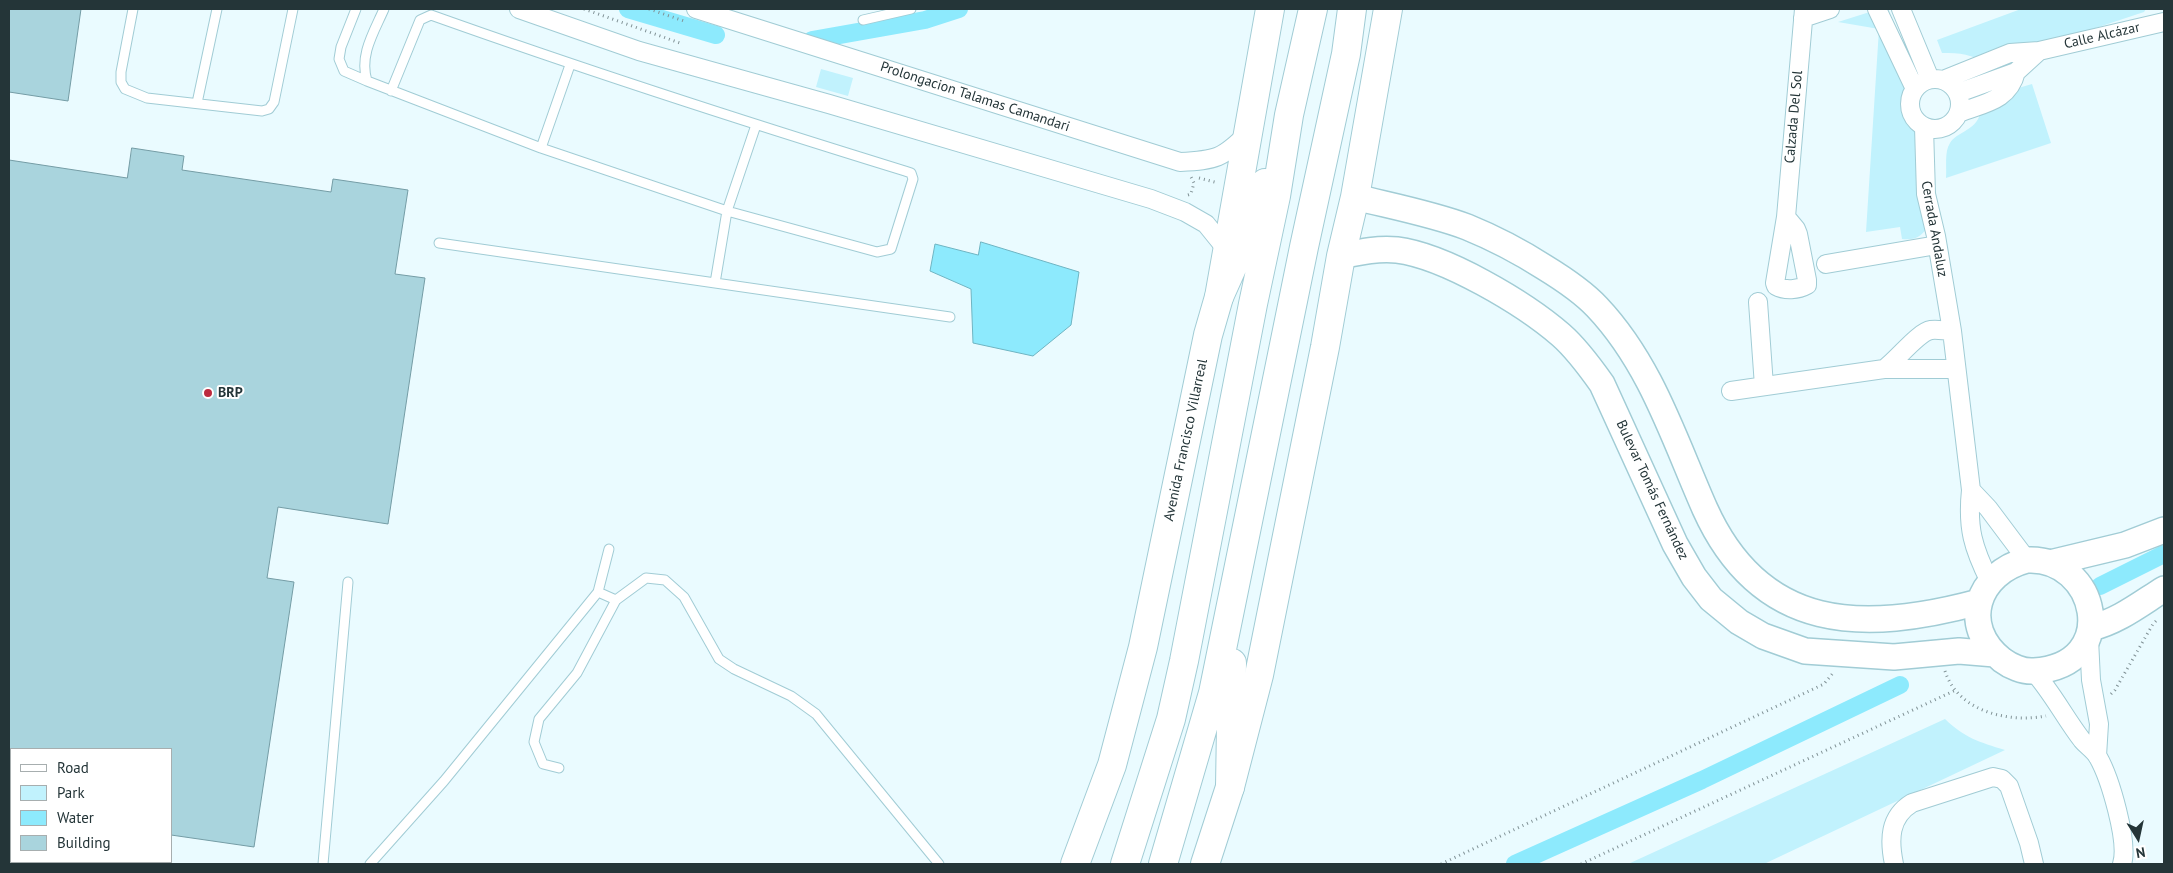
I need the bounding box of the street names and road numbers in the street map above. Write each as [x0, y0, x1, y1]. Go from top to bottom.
street label: Calle Alcázar [2062, 19, 2142, 53]
street label: Prolongacion Talamas Camandari [878, 58, 1072, 136]
street label: Calzada Del Sol [1782, 70, 1806, 164]
street label: Cerrada Andaluz [1917, 180, 1951, 278]
street label: Avenida Francisco Villarreal [1161, 357, 1211, 523]
street label: Bulevar Tomás Fernández [1612, 417, 1692, 563]

